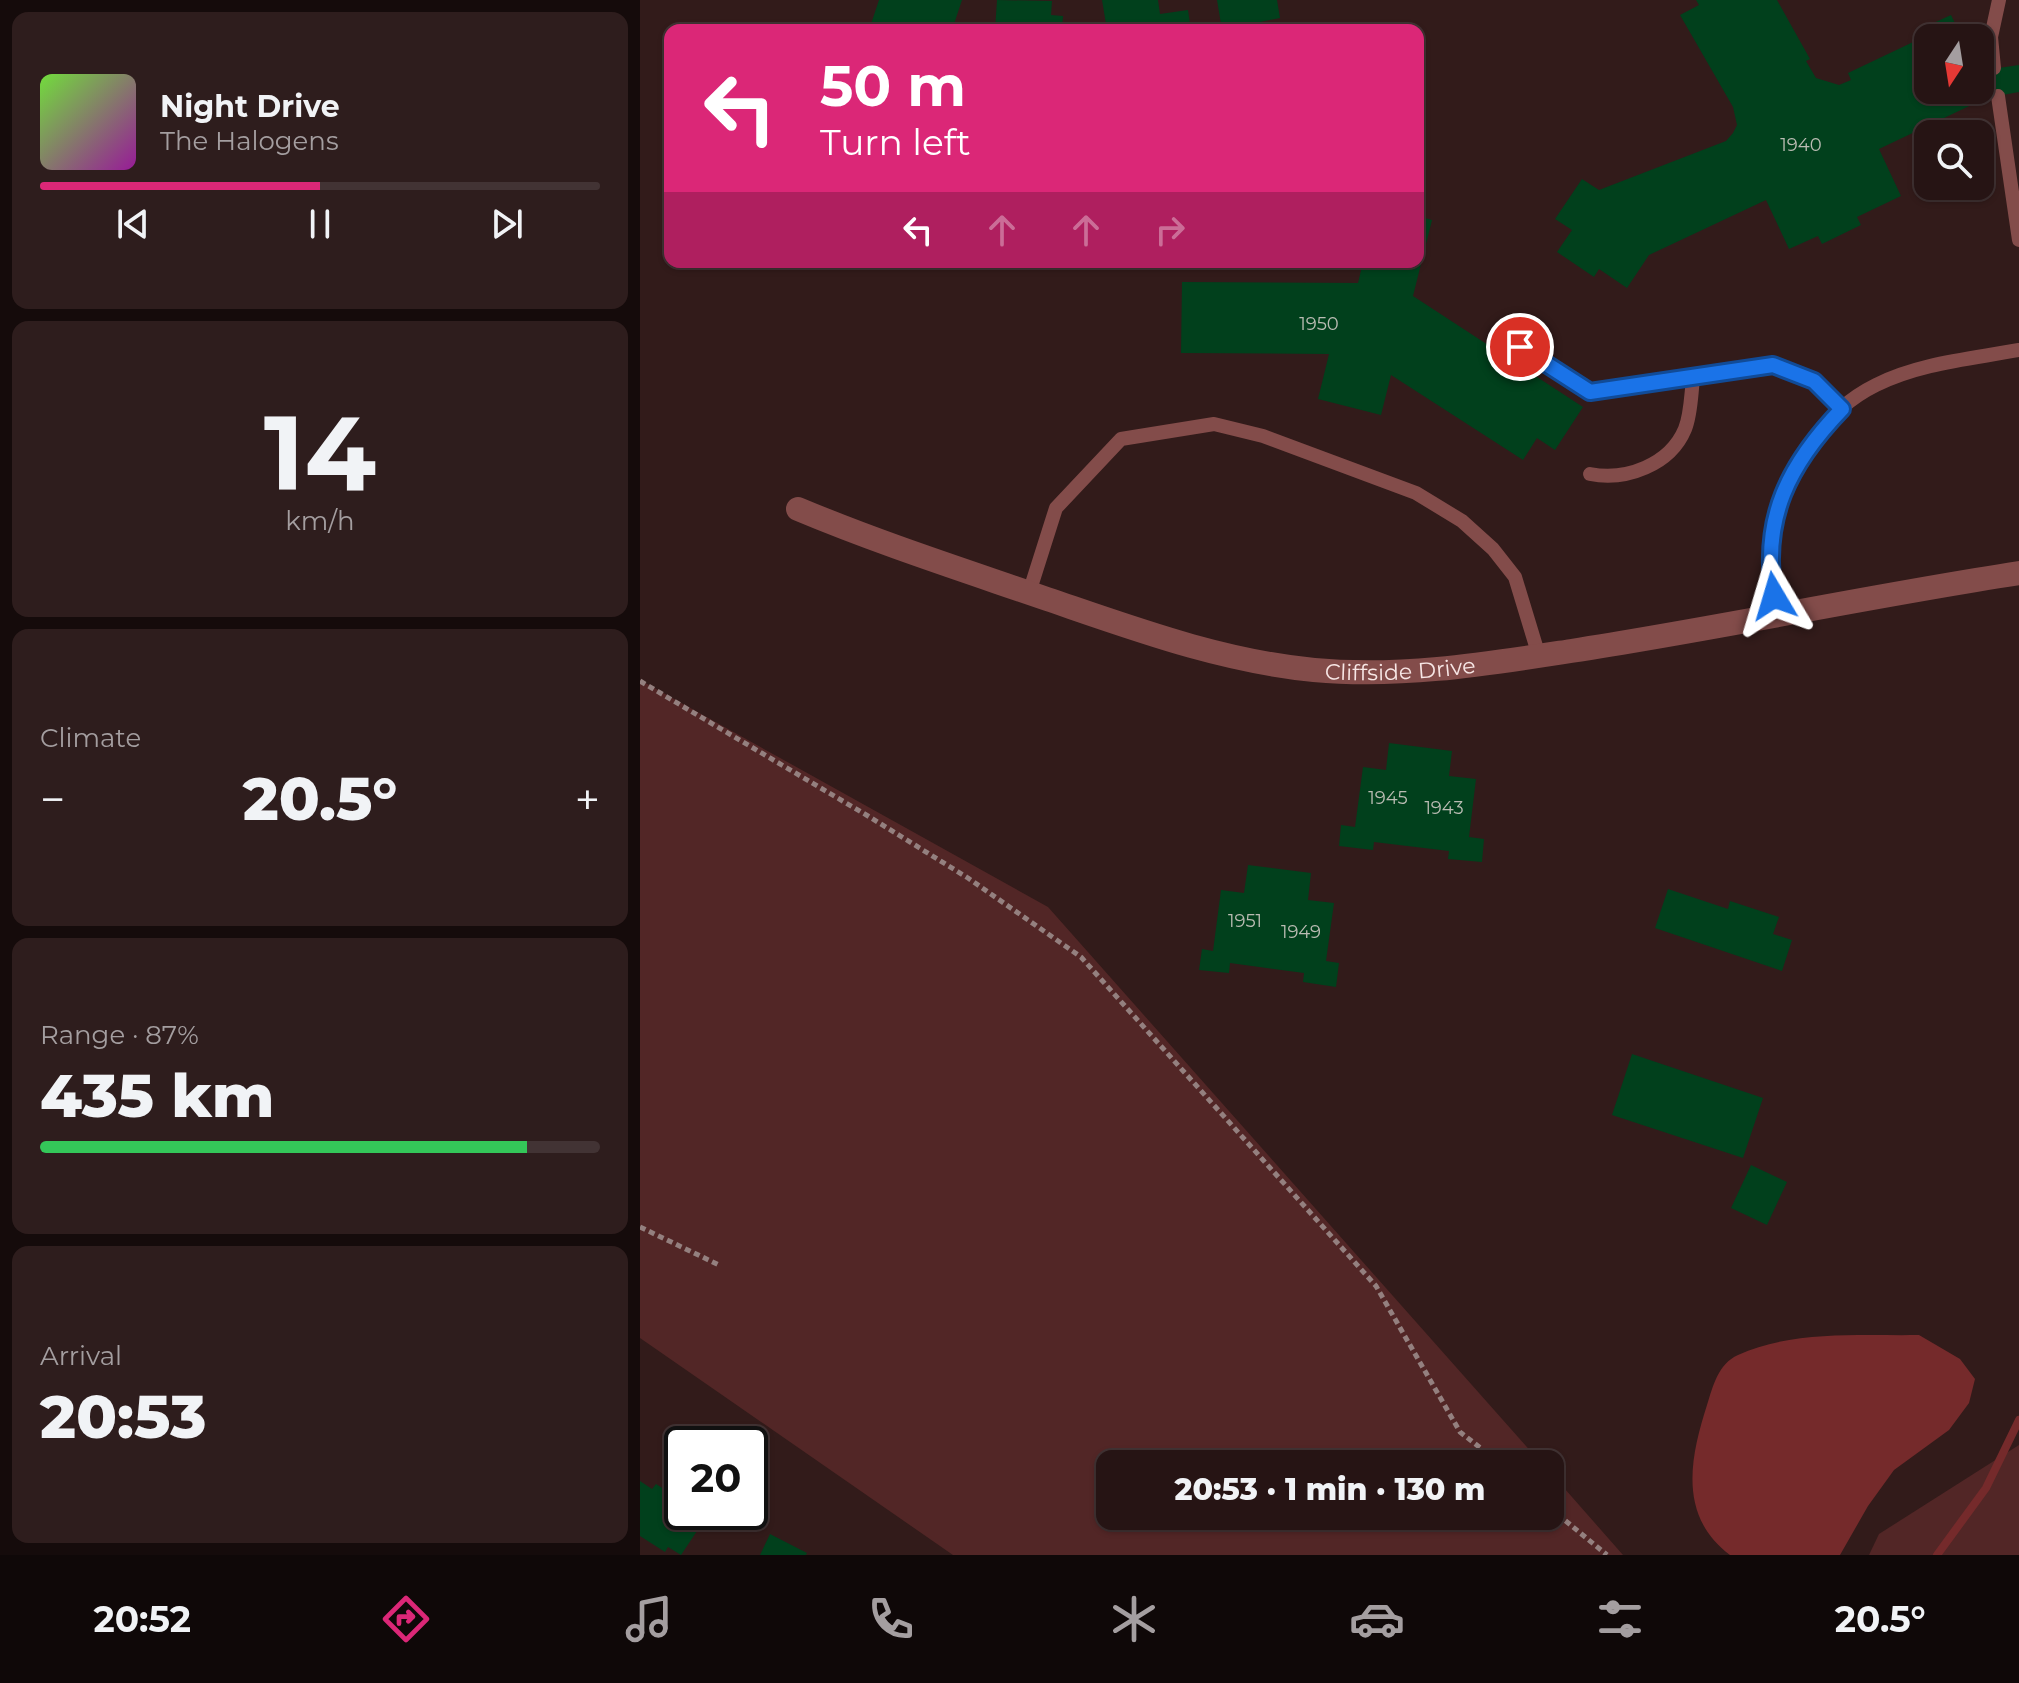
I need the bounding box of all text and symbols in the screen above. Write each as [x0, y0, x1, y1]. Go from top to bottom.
north arrow [1914, 24, 1994, 104]
map controls [1914, 24, 1994, 200]
text: 50 m [820, 52, 966, 120]
icon: left [688, 56, 792, 160]
text: Night Drive [160, 88, 340, 125]
text: Turn left [820, 120, 971, 164]
button: search [1914, 120, 1994, 200]
text: The Halogens [160, 125, 339, 157]
house number: 1940 [1780, 134, 1822, 156]
icon: previous [111, 202, 155, 246]
icon: pause [298, 202, 342, 246]
icon: next [485, 202, 529, 246]
icon: left [896, 208, 940, 252]
icon: ahead [980, 208, 1024, 252]
icon: ahead [1064, 208, 1108, 252]
icon: right [1148, 208, 1192, 252]
house number: 1950 [1299, 313, 1339, 335]
pin [1486, 313, 1554, 381]
icon: arrive [1498, 325, 1542, 369]
text: 14 [264, 389, 376, 516]
text: km/h [285, 505, 355, 537]
position arrow [1732, 554, 1816, 638]
street label: Cliffside Drive [1324, 652, 1477, 686]
text: Climate [40, 722, 141, 754]
text: 20.5° [243, 762, 397, 835]
text: − [40, 772, 65, 826]
text: + [575, 772, 600, 826]
house number: 1945 [1368, 787, 1408, 809]
house number: 1943 [1424, 797, 1464, 819]
house number: 1951 [1228, 910, 1262, 932]
house number: 1949 [1281, 921, 1321, 943]
text: Range · 87% [40, 1019, 199, 1051]
text: 435 km [40, 1059, 274, 1132]
text: Arrival [40, 1340, 122, 1372]
text: 20:53 [40, 1380, 206, 1453]
speed limit sign: 20 [664, 1426, 768, 1530]
text: 20:53 · 1 min · 130 m [1175, 1471, 1485, 1508]
icon: directions [378, 1591, 434, 1647]
icon: music [621, 1591, 677, 1647]
icon: phone [863, 1591, 919, 1647]
icon: climate [1106, 1591, 1162, 1647]
icon: car [1349, 1591, 1405, 1647]
icon: filters [1592, 1591, 1648, 1647]
text: 20:52 [93, 1597, 191, 1641]
text: 20.5° [1835, 1597, 1926, 1641]

